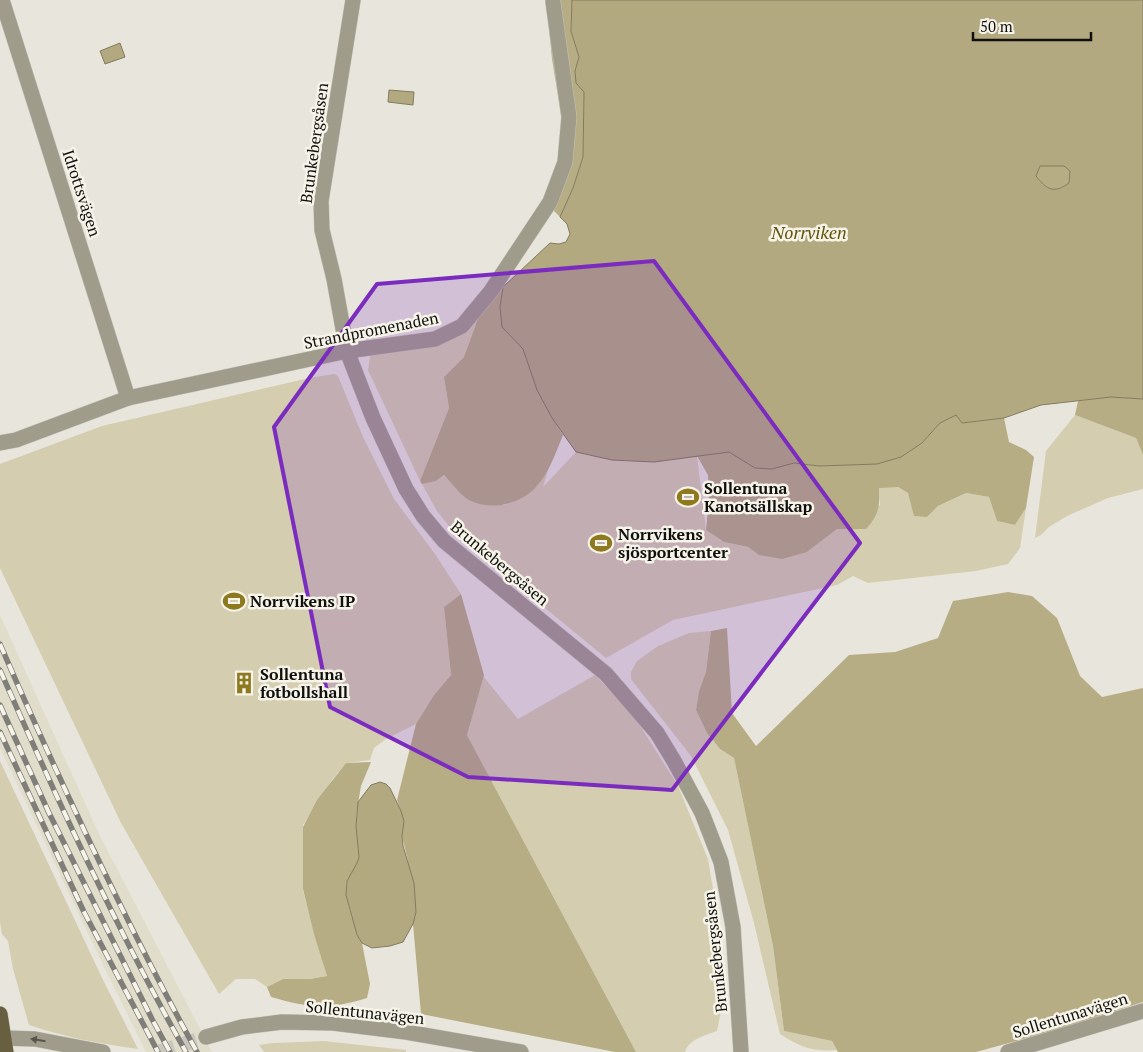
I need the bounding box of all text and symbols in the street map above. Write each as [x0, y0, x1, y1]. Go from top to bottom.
scale bar [973, 10, 1090, 42]
text: 50 m [980, 16, 1013, 36]
street label: Brunkebergsåsen [295, 81, 333, 205]
street label: Idrottsvägen [58, 147, 107, 240]
water label: Norrviken [770, 220, 847, 244]
street label: Strandpromenaden [302, 306, 441, 354]
place label: Sollentuna Kanotsällskap [704, 477, 813, 517]
sports icon: Sollentuna Kanotsällskap [675, 484, 701, 510]
street label: Brunkebergsåsen [446, 515, 554, 611]
place label: Norrvikens sjösportcenter [618, 523, 728, 563]
sports icon: Norrvikens sjösportcenter [588, 530, 614, 556]
sports icon: Norrvikens IP [221, 588, 247, 614]
place label: Norrvikens IP [250, 590, 355, 612]
place label: Sollentuna fotbollshall [260, 663, 348, 703]
building icon: Sollentuna fotbollshall [231, 670, 257, 696]
street label: Brunkebergsåsen [698, 890, 732, 1014]
street label: Sollentunavägen [1010, 987, 1131, 1043]
street label: Sollentunavägen [304, 995, 426, 1029]
one-way arrow [30, 1036, 46, 1044]

